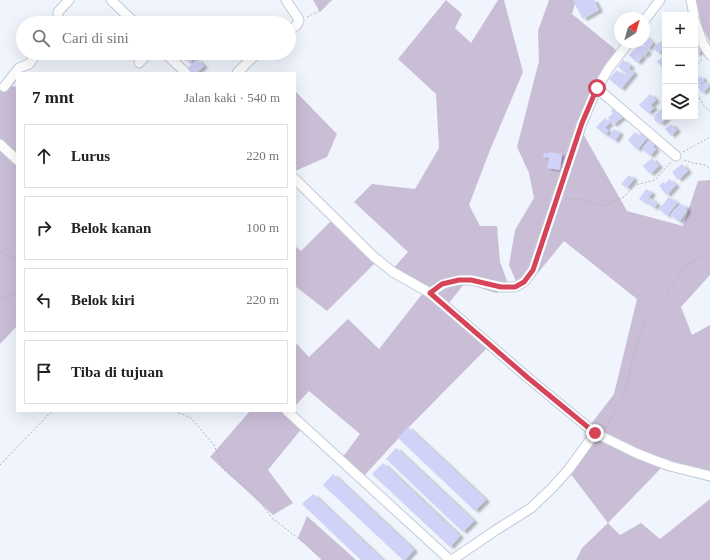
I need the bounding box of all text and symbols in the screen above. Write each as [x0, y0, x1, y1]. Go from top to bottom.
north arrow [614, 12, 650, 48]
map controls [662, 12, 698, 120]
button: + [662, 12, 698, 48]
search box [16, 16, 296, 60]
icon: search [30, 27, 52, 49]
text: Cari di sini [62, 30, 129, 46]
button: − [662, 48, 698, 84]
route start [588, 79, 606, 97]
button: layers [662, 84, 698, 120]
text: 7 mnt [32, 88, 74, 107]
text: Jalan kaki · 540 m [184, 90, 280, 105]
icon: ahead [33, 145, 55, 167]
text: Lurus [71, 148, 110, 164]
text: 220 m [246, 148, 279, 163]
icon: right [33, 217, 55, 239]
text: Belok kanan [71, 220, 151, 236]
text: 100 m [246, 220, 279, 235]
icon: left [33, 289, 55, 311]
text: Belok kiri [71, 292, 135, 308]
text: 220 m [246, 292, 279, 307]
icon: arrive [33, 361, 55, 383]
text: Tiba di tujuan [71, 364, 163, 380]
route end [586, 424, 604, 442]

